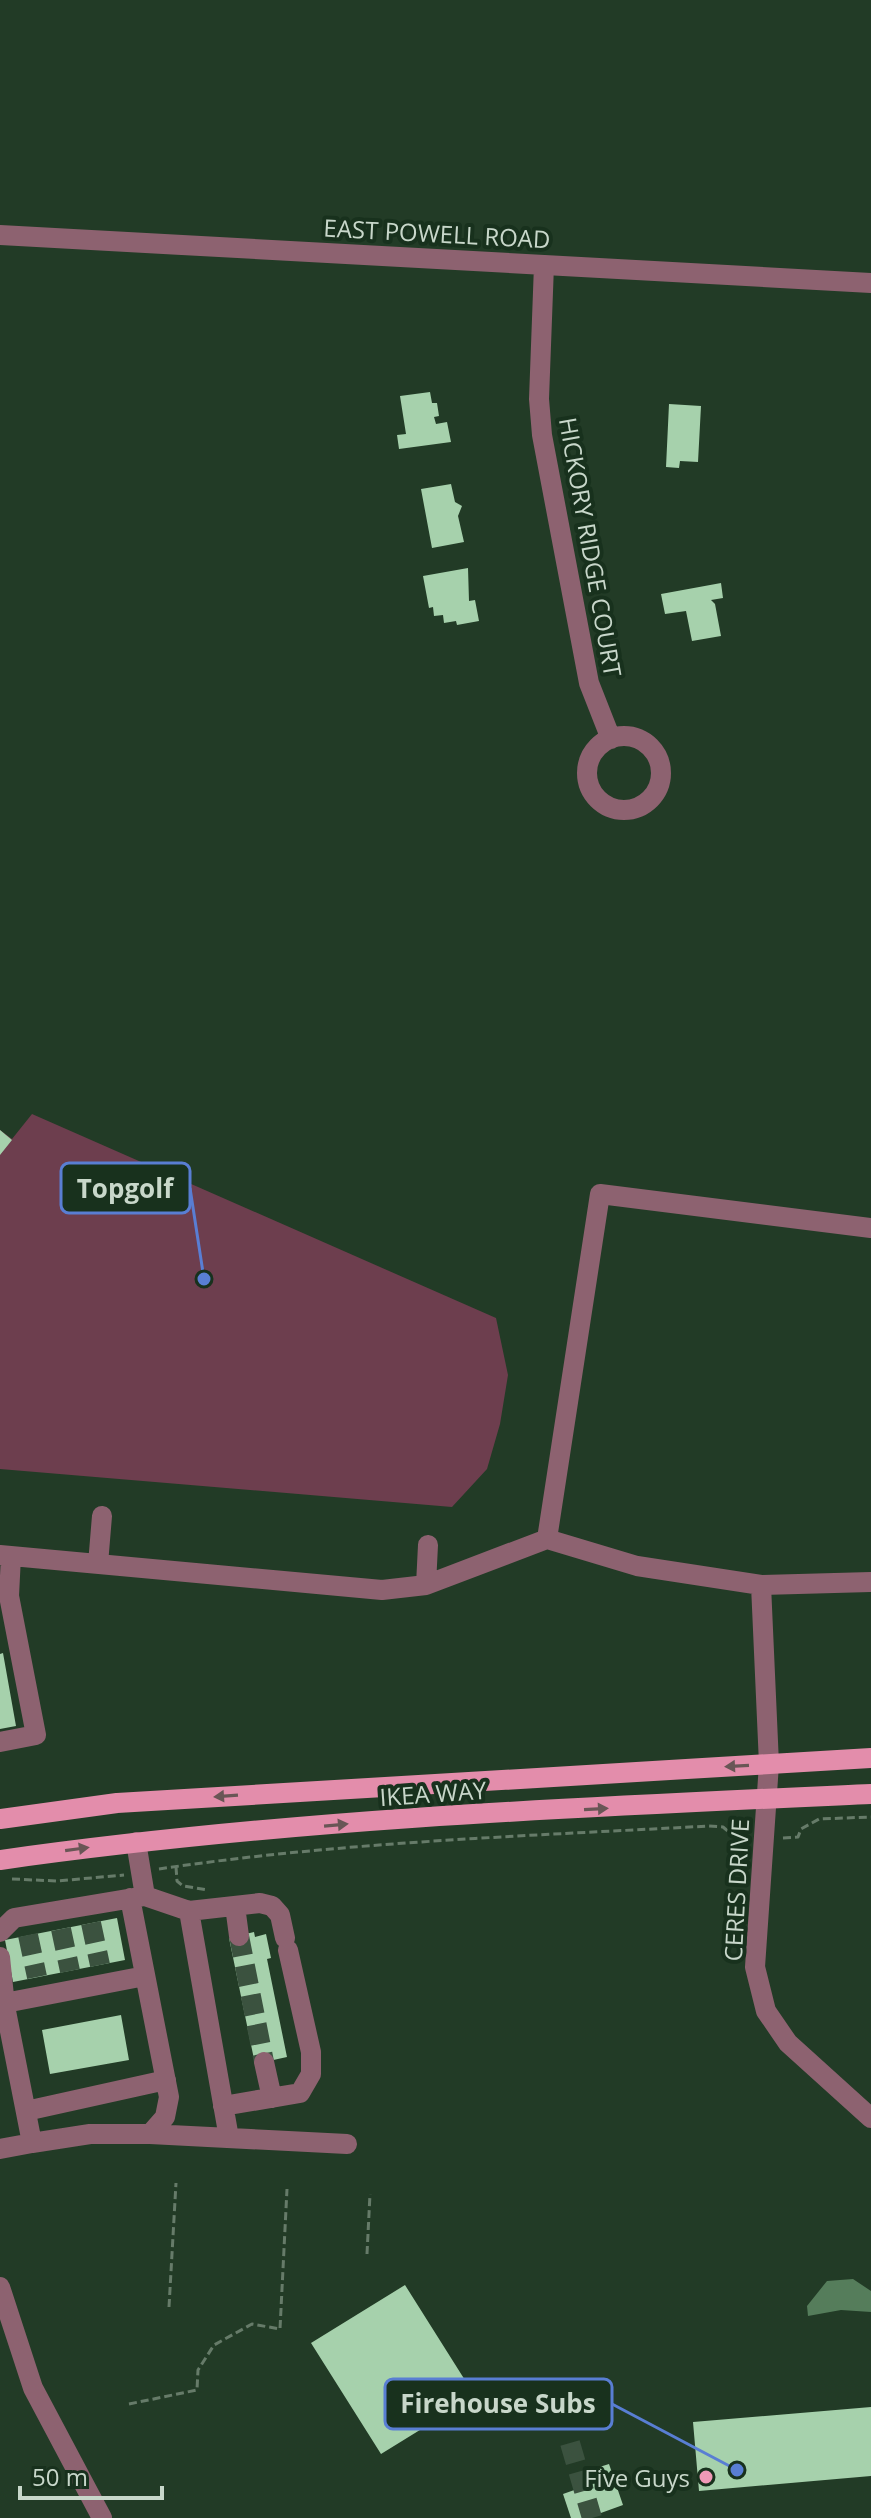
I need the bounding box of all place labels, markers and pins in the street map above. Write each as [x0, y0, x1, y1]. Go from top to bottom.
callout: Topgolf [61, 1163, 190, 1213]
callout: Firehouse Subs [385, 2379, 612, 2429]
place label: Five Guys [584, 2461, 690, 2494]
marker: Five Guys [697, 2468, 715, 2486]

